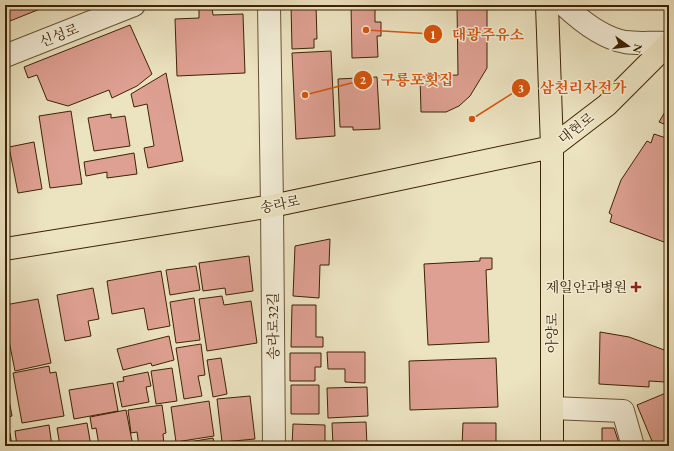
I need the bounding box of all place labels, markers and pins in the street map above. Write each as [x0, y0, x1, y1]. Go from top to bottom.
callout: 대광주유소 [423, 21, 532, 48]
callout: 구룡포횟집 [353, 66, 462, 93]
callout: 삼천리자전가 [511, 75, 634, 102]
place label: 제일안과병원 [546, 278, 627, 296]
marker: 제일안과병원 [630, 281, 642, 293]

